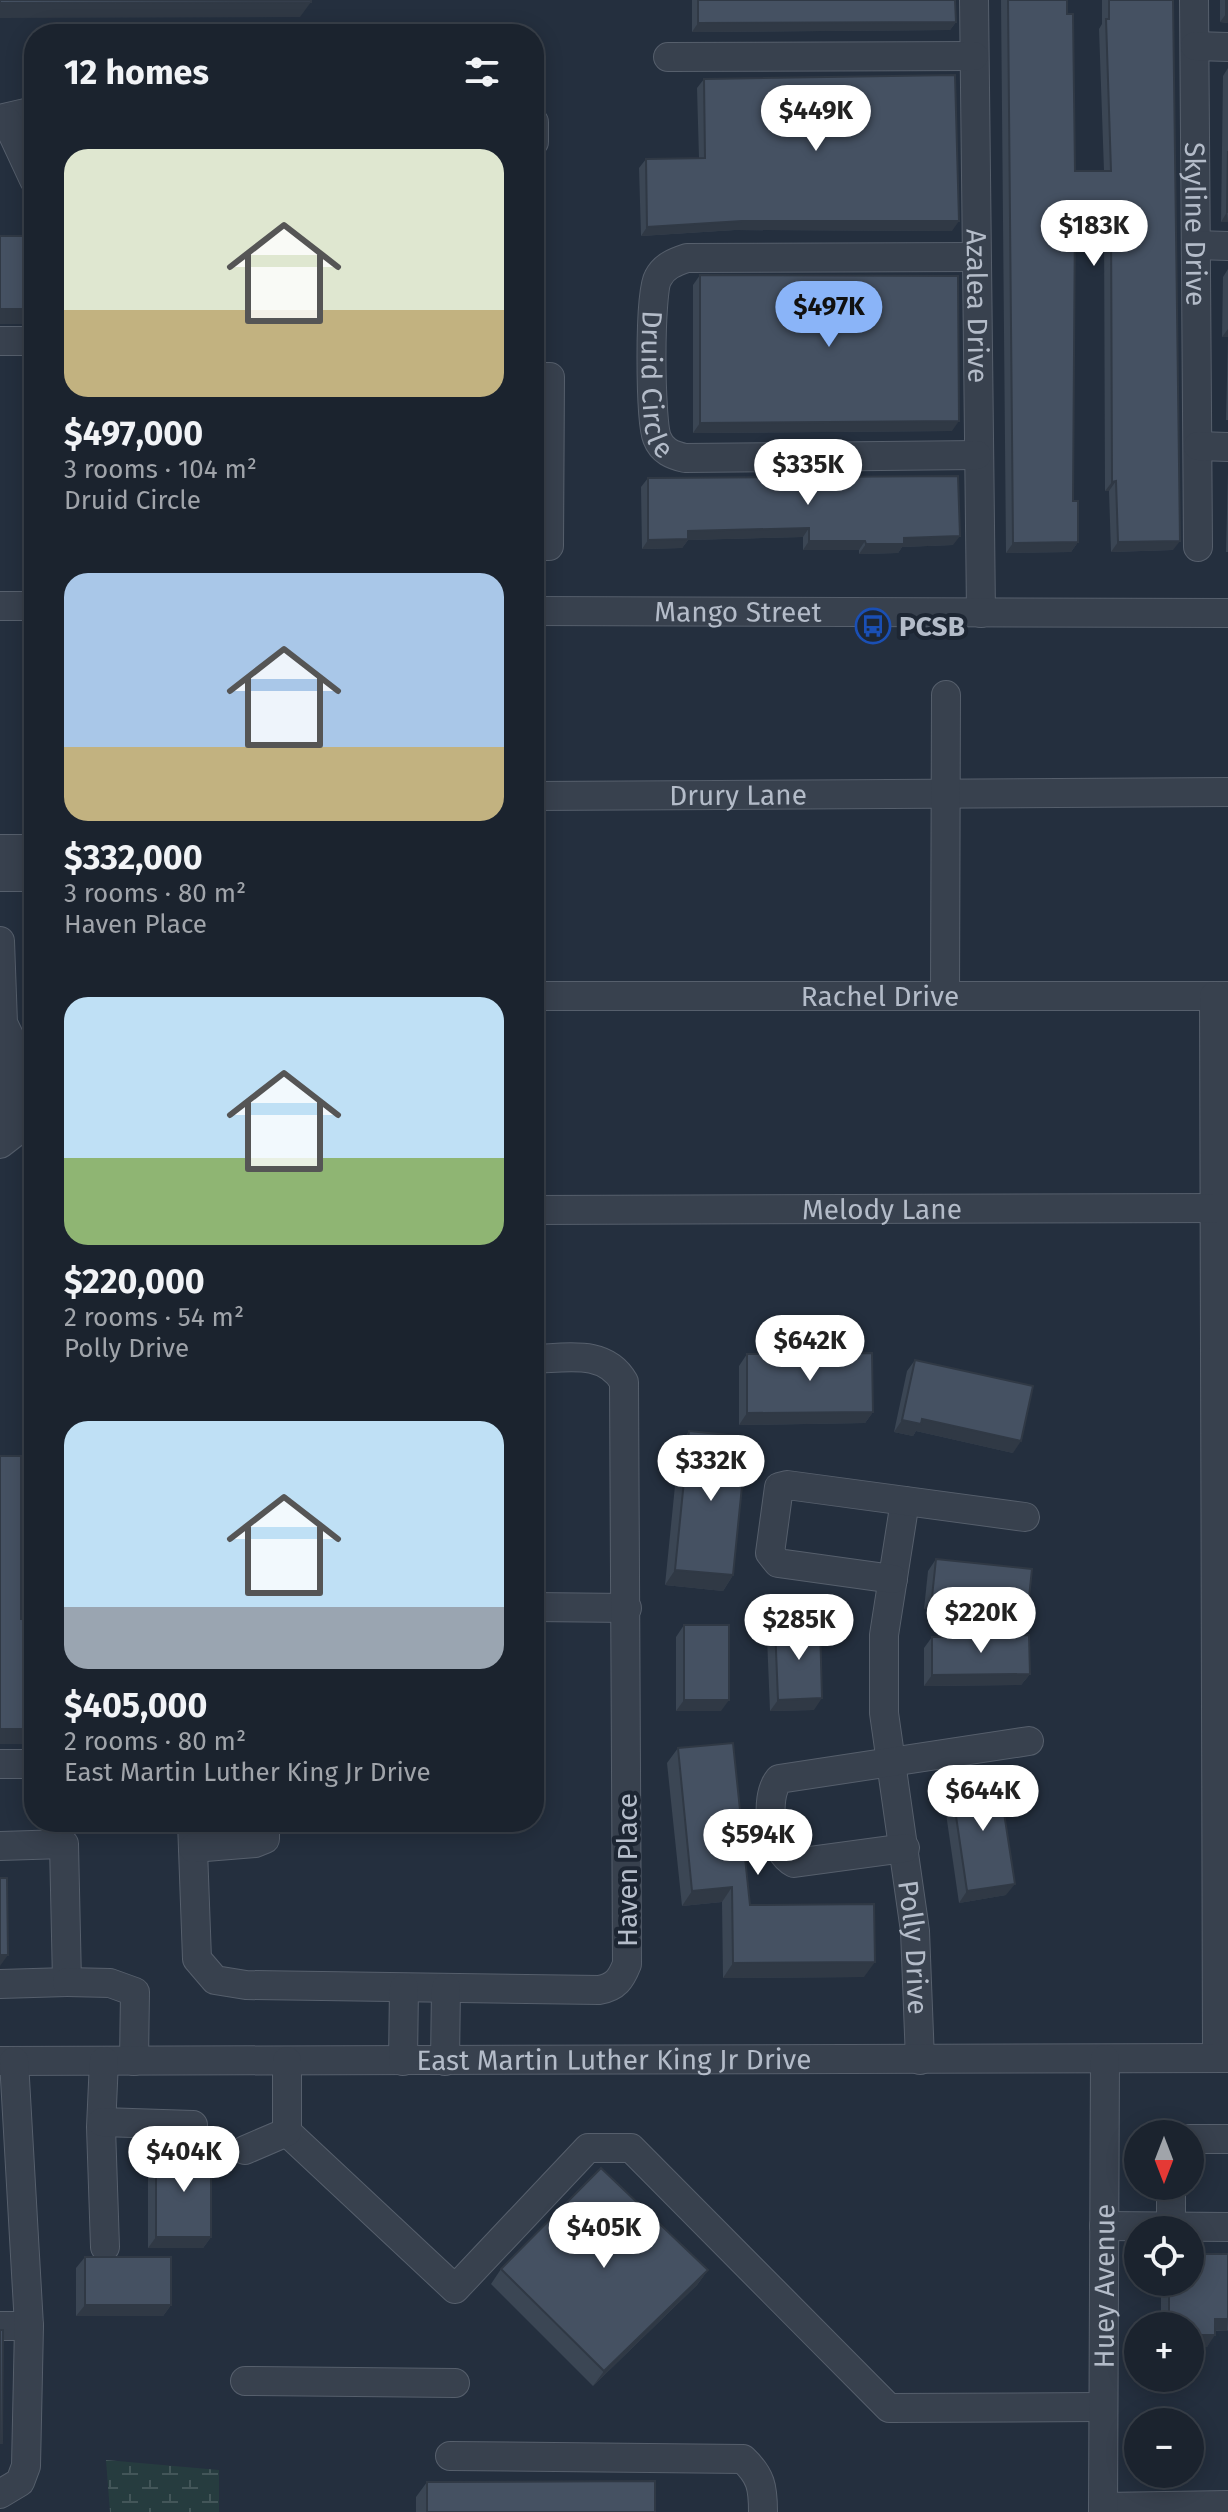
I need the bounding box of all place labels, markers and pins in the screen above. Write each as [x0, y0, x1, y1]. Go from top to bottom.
pin: $449K [760, 85, 872, 153]
pin: $183K [1038, 200, 1150, 268]
pin: $497K [773, 281, 885, 349]
pin: $335K [752, 439, 864, 507]
bus stop icon: PCSB [854, 607, 892, 645]
place label: PCSB [899, 610, 965, 643]
pin: $642K [754, 1315, 866, 1383]
pin: $332K [655, 1435, 767, 1503]
pin: $220K [925, 1587, 1037, 1655]
pin: $285K [743, 1594, 855, 1662]
pin: $644K [927, 1765, 1039, 1833]
pin: $594K [702, 1809, 814, 1877]
pin: $404K [128, 2126, 240, 2194]
pin: $405K [548, 2202, 660, 2270]

